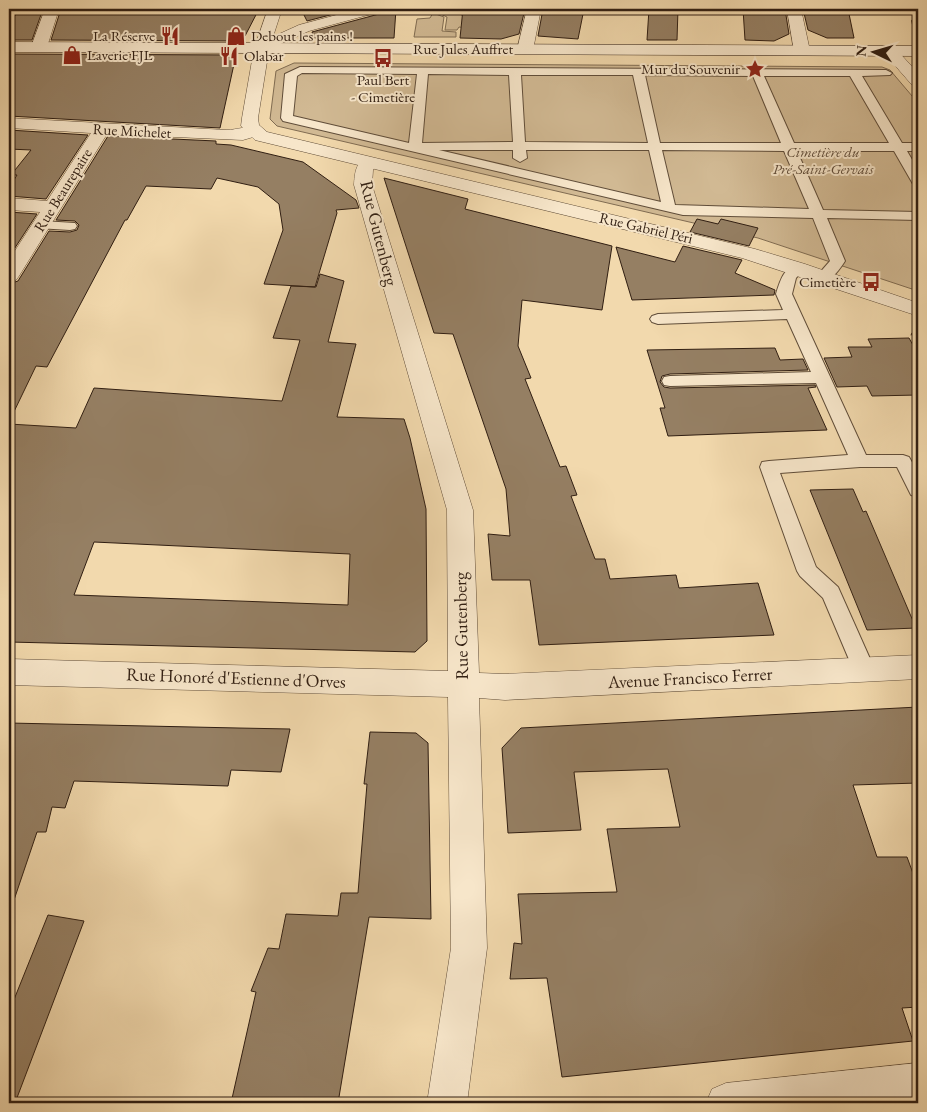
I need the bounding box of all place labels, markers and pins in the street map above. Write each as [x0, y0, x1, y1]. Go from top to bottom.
restaurant icon: La Réserve [159, 25, 181, 47]
shop icon: Debout les pains ! [225, 25, 247, 47]
place label: La Réserve [93, 26, 155, 45]
place label: Debout les pains ! [251, 26, 353, 45]
shop icon: Laverie FJL [61, 44, 83, 66]
place label: Laverie FJL [87, 45, 153, 64]
restaurant icon: Olabar [218, 45, 240, 67]
place label: Olabar [244, 46, 283, 65]
bus stop icon: Paul Bert - Cimetière [372, 47, 394, 69]
place icon: Mur du Souvenir [744, 58, 766, 80]
place label: Mur du Souvenir [641, 59, 740, 78]
place label: Paul Bert - Cimetière [351, 70, 415, 106]
bus stop icon: Cimetière [860, 271, 882, 293]
place label: Cimetière [799, 272, 856, 291]

